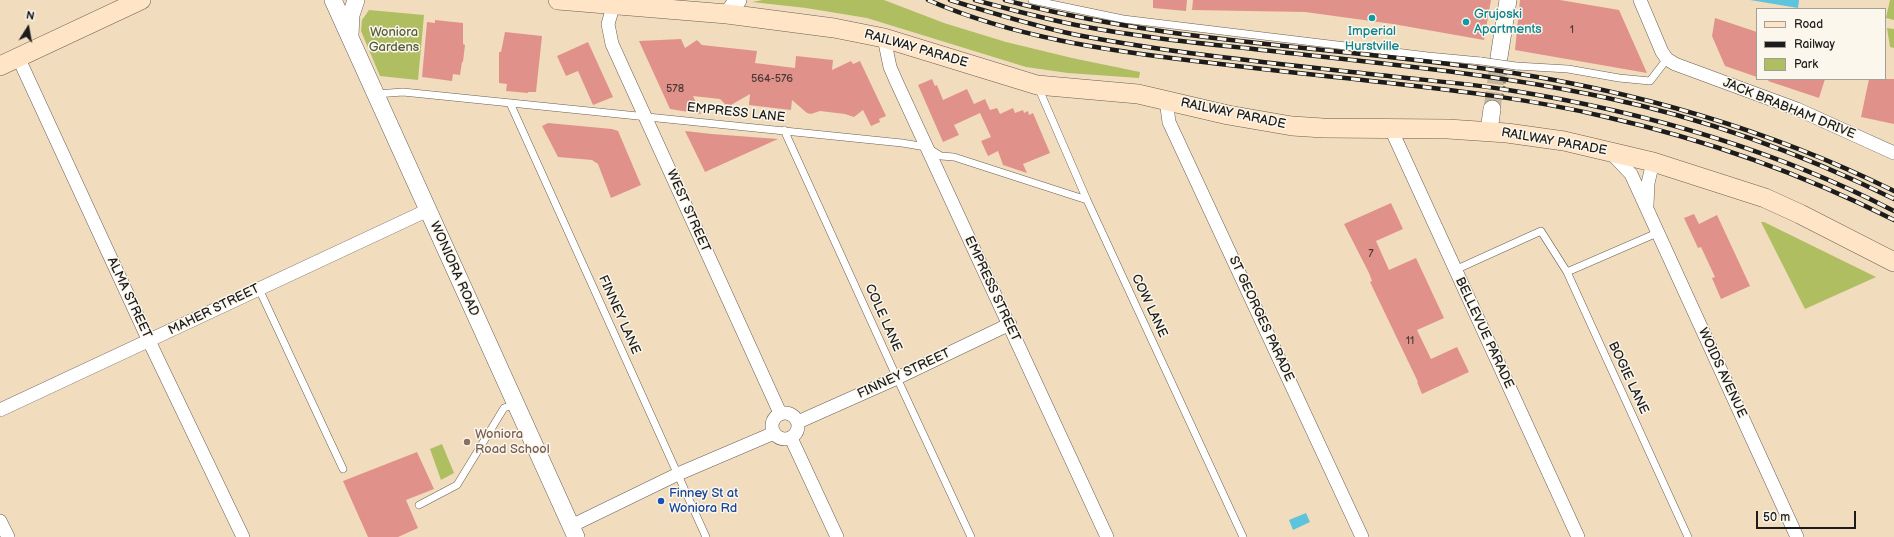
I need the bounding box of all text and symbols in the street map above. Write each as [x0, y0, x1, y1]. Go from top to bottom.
place label: Grujoski Apartments [1474, 7, 1542, 38]
north arrow [8, 8, 48, 48]
legend [1756, 8, 1886, 80]
text: N [25, 9, 36, 23]
marker: Imperial Hurstville [1367, 13, 1377, 23]
marker: Grujoski Apartments [1461, 17, 1471, 27]
text: Road [1794, 17, 1823, 32]
house number: 1 [1570, 23, 1574, 37]
place label: Imperial Hurstville [1345, 24, 1399, 55]
park label: Woniora Gardens [369, 25, 419, 56]
street label: RAILWAY PARADE [862, 27, 970, 71]
text: Railway [1794, 37, 1835, 52]
text: Park [1794, 57, 1818, 72]
house number: 564-576 [751, 72, 793, 86]
street label: JACK BRABHAM DRIVE [1721, 75, 1857, 143]
house number: 578 [666, 82, 684, 96]
street label: RAILWAY PARADE [1179, 95, 1287, 133]
street label: EMPRESS LANE [686, 100, 786, 126]
street label: RAILWAY PARADE [1500, 125, 1608, 159]
street label: WEST STREET [663, 167, 713, 255]
street label: WONIORA ROAD [426, 219, 482, 319]
street label: EMPRESS STREET [961, 234, 1023, 344]
house number: 7 [1368, 247, 1374, 261]
street label: ST GEORGES PARADE [1225, 254, 1297, 384]
street label: ALMA STREET [103, 255, 155, 341]
street label: COW LANE [1128, 272, 1170, 340]
street label: FINNEY LANE [595, 273, 643, 357]
street label: BELLEVUE PARADE [1451, 275, 1517, 391]
street label: MAHER STREET [166, 281, 262, 339]
street label: COLE LANE [861, 282, 905, 354]
street label: WOIDS AVENUE [1694, 326, 1750, 420]
house number: 11 [1406, 334, 1414, 348]
street label: BOGIE LANE [1604, 339, 1652, 417]
street label: FINNEY STREET [855, 346, 953, 402]
place label: Woniora Road School [475, 427, 550, 458]
marker: Woniora Road School [462, 437, 472, 447]
place label: Finney St at Woniora Rd [669, 486, 738, 517]
marker: Finney St at Woniora Rd [656, 496, 666, 506]
scale bar [1758, 503, 1858, 529]
text: 50 m [1763, 510, 1790, 525]

